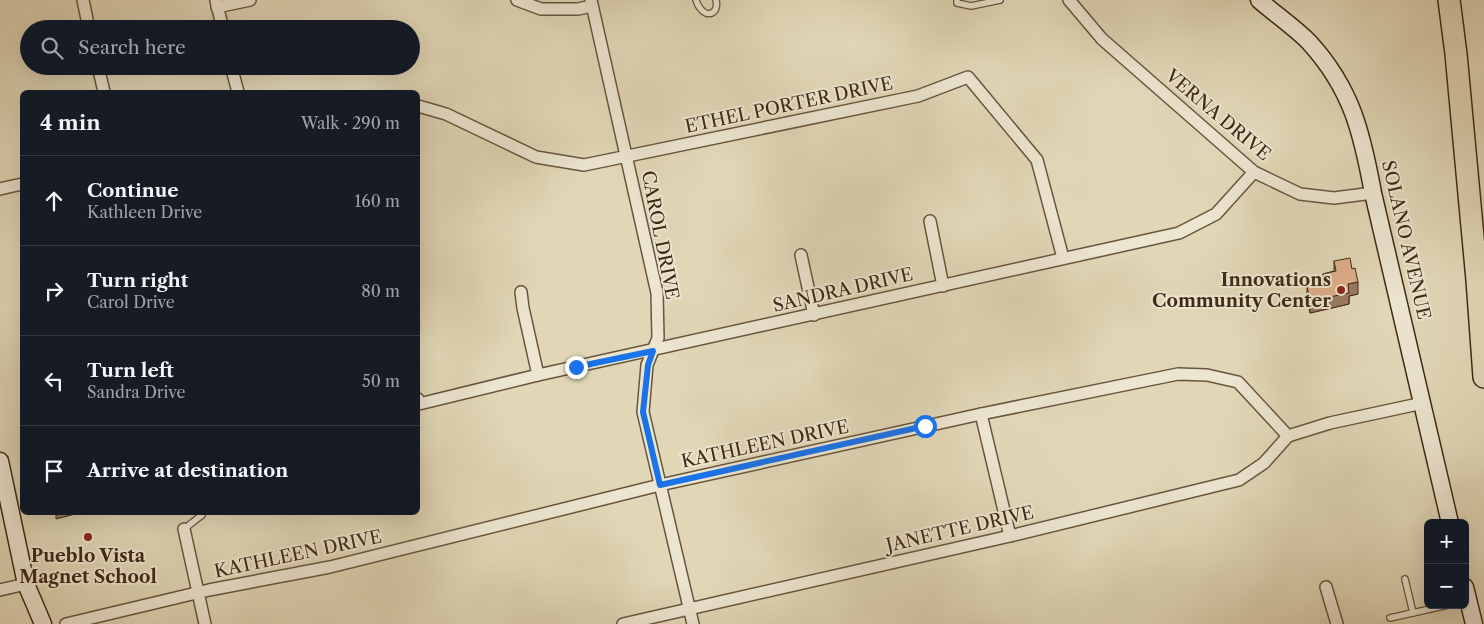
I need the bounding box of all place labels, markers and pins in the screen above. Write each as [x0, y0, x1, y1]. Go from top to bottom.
place label: Innovations Community Center [1152, 269, 1331, 312]
marker: Innovations Community Center [1335, 284, 1347, 296]
marker: Pueblo Vista Magnet School [82, 531, 94, 543]
place label: Pueblo Vista Magnet School [19, 545, 157, 588]

